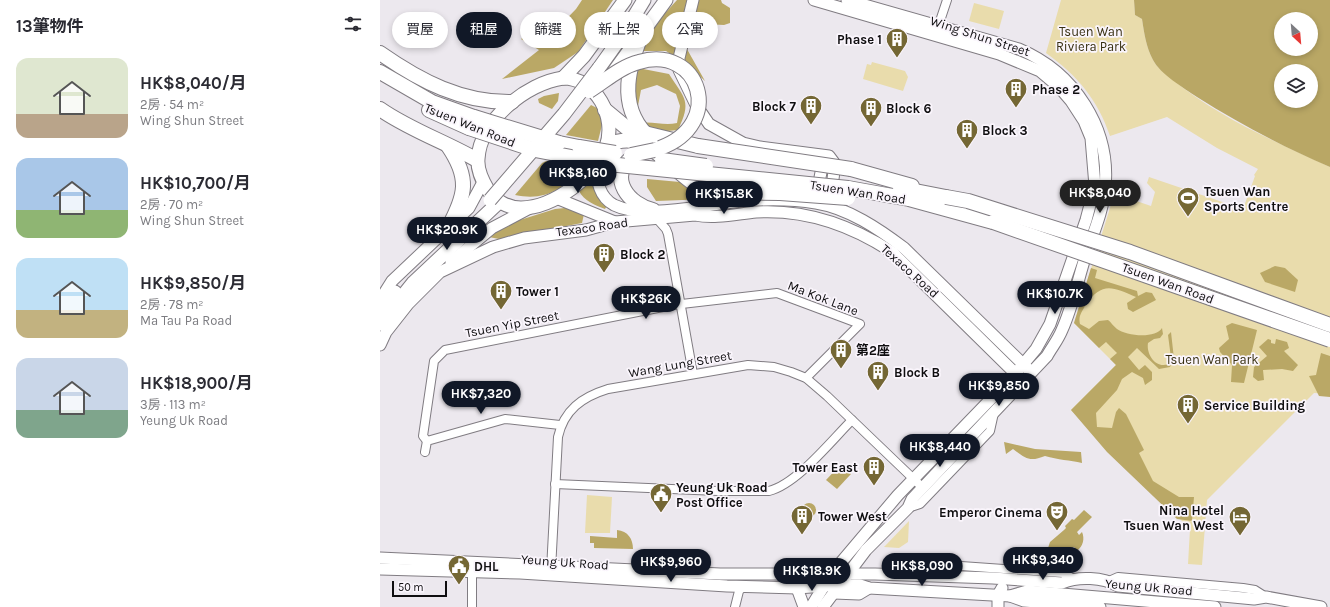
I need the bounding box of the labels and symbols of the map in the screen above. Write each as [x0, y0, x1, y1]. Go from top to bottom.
north arrow [1274, 12, 1318, 56]
street label: Wing Shun Street [928, 13, 1032, 59]
park label: Tsuen Wan Riviera Park [1056, 24, 1126, 54]
building icon: Phase 1 [884, 26, 910, 59]
place label: Phase 1 [837, 32, 882, 47]
building icon: Phase 2 [1003, 76, 1029, 109]
place label: Phase 2 [1032, 82, 1080, 97]
building icon: Block 7 [798, 93, 824, 126]
building icon: Block 6 [858, 95, 884, 128]
place label: Block 7 [752, 99, 797, 114]
street label: Tsuen Wan Road [422, 100, 518, 150]
place label: Block 6 [886, 101, 932, 116]
building icon: Block 3 [954, 117, 980, 150]
place label: Block 3 [982, 123, 1028, 138]
pin: HK$8,160 [537, 160, 619, 194]
street label: Tsuen Wan Road [809, 177, 907, 207]
pin: HK$8,040 [1059, 180, 1141, 214]
pin: HK$15.8K [683, 181, 765, 215]
place label: Tsuen Wan Sports Centre [1204, 184, 1288, 214]
sports icon: Tsuen Wan Sports Centre [1175, 185, 1201, 218]
street label: Texaco Road [555, 215, 629, 239]
pin: HK$20.9K [406, 217, 488, 251]
building icon: Block 2 [591, 241, 617, 274]
street label: Texaco Road [878, 241, 942, 301]
place label: Block 2 [620, 247, 666, 262]
street label: Tsuen Wan Road [1120, 259, 1216, 307]
building icon: Tower 1 [488, 278, 514, 311]
street label: Ma Kok Lane [786, 278, 861, 318]
pin: HK$10.7K [1014, 281, 1096, 315]
place label: Tower 1 [516, 284, 559, 299]
pin: HK$26K [613, 286, 679, 320]
street label: Tsuen Yip Street [464, 308, 560, 340]
building icon: 第2座 [828, 337, 854, 370]
place label: 第2座 [856, 343, 890, 358]
street label: Wang Lung Street [627, 348, 733, 380]
park label: Tsuen Wan Park [1165, 352, 1259, 367]
building icon: Block B [865, 359, 891, 392]
place label: Block B [894, 365, 940, 380]
pin: HK$9,850 [958, 373, 1040, 407]
pin: HK$7,320 [440, 381, 522, 415]
building icon: Service Building [1175, 392, 1201, 425]
place label: Service Building [1204, 398, 1305, 413]
pin: HK$8,440 [899, 434, 981, 468]
building icon: Tower East [861, 454, 887, 487]
place label: Tower East [793, 460, 858, 475]
place label: Yeung Uk Road Post Office [676, 480, 768, 510]
public building icon: Yeung Uk Road Post Office [648, 481, 674, 514]
theatre icon: Emperor Cinema [1044, 499, 1070, 532]
building icon: Tower West [789, 503, 815, 536]
place label: Nina Hotel Tsuen Wan West [1124, 503, 1224, 533]
hotel icon: Nina Hotel Tsuen Wan West [1227, 504, 1253, 537]
place label: Emperor Cinema [939, 505, 1042, 520]
place label: Tower West [818, 509, 887, 524]
pin: HK$9,340 [1002, 547, 1084, 581]
pin: HK$9,960 [630, 549, 712, 583]
street label: Yeung Uk Road [521, 551, 609, 573]
public building icon: DHL [446, 553, 472, 586]
pin: HK$8,090 [881, 553, 963, 587]
pin: HK$18.9K [771, 558, 853, 592]
place label: DHL [474, 559, 499, 574]
street label: Yeung Uk Road [1105, 576, 1193, 598]
scale bar [392, 579, 447, 598]

